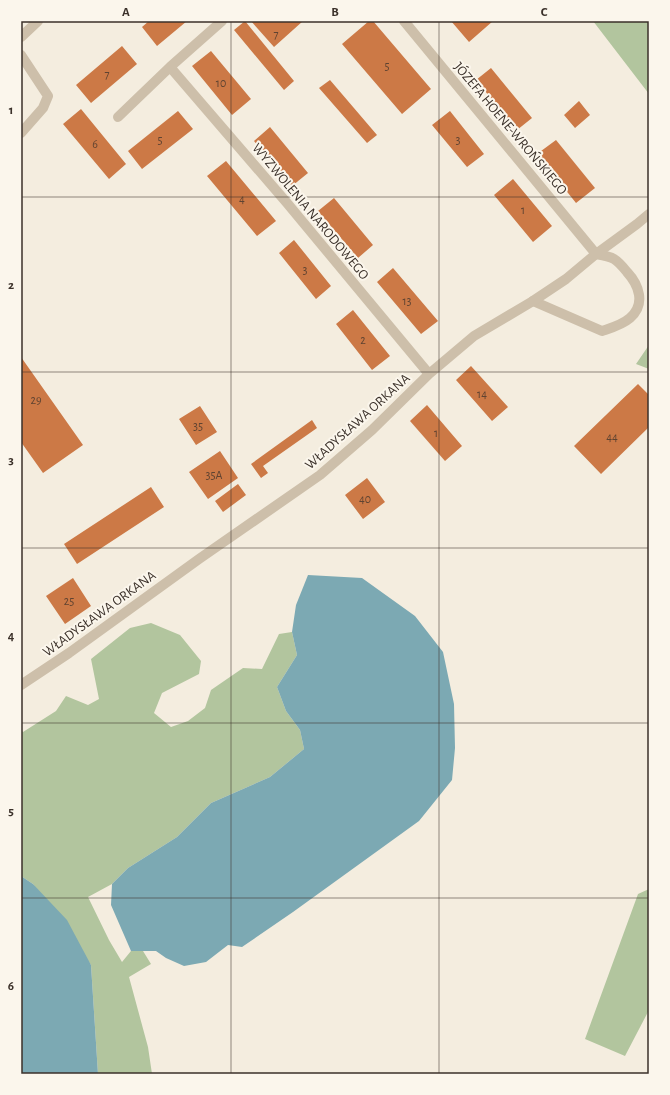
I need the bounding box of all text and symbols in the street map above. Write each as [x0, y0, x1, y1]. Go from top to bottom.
text: A [122, 6, 130, 19]
text: B [331, 6, 339, 19]
text: C [541, 6, 548, 19]
house number: 7 [273, 28, 279, 40]
street label: JÓZEFA HOENE-WROŃSKIEGO [451, 58, 572, 197]
house number: 5 [384, 60, 390, 72]
house number: 7 [104, 68, 110, 80]
house number: 10 [216, 77, 226, 89]
text: 1 [9, 104, 13, 117]
house number: 5 [157, 134, 163, 146]
house number: 3 [456, 134, 461, 146]
house number: 6 [92, 138, 98, 150]
street label: WYZWOLENIA NARODOWEGO [249, 141, 371, 282]
house number: 4 [239, 193, 245, 205]
house number: 1 [521, 204, 525, 216]
house number: 3 [303, 264, 308, 276]
text: 2 [8, 279, 14, 292]
house number: 13 [402, 295, 412, 307]
house number: 2 [360, 334, 366, 346]
street label: WŁADYSŁAWA ORKANA [303, 371, 413, 472]
house number: 14 [477, 388, 487, 400]
house number: 29 [30, 394, 42, 406]
house number: 35 [193, 420, 203, 432]
house number: 1 [434, 427, 438, 439]
house number: 44 [606, 431, 618, 443]
text: 3 [8, 454, 14, 467]
house number: 35A [206, 469, 223, 481]
house number: 40 [359, 493, 371, 505]
street label: WŁADYSŁAWA ORKANA [41, 568, 159, 659]
house number: 25 [64, 595, 74, 607]
text: 4 [8, 630, 15, 643]
text: 5 [8, 805, 14, 818]
text: 6 [8, 980, 14, 993]

